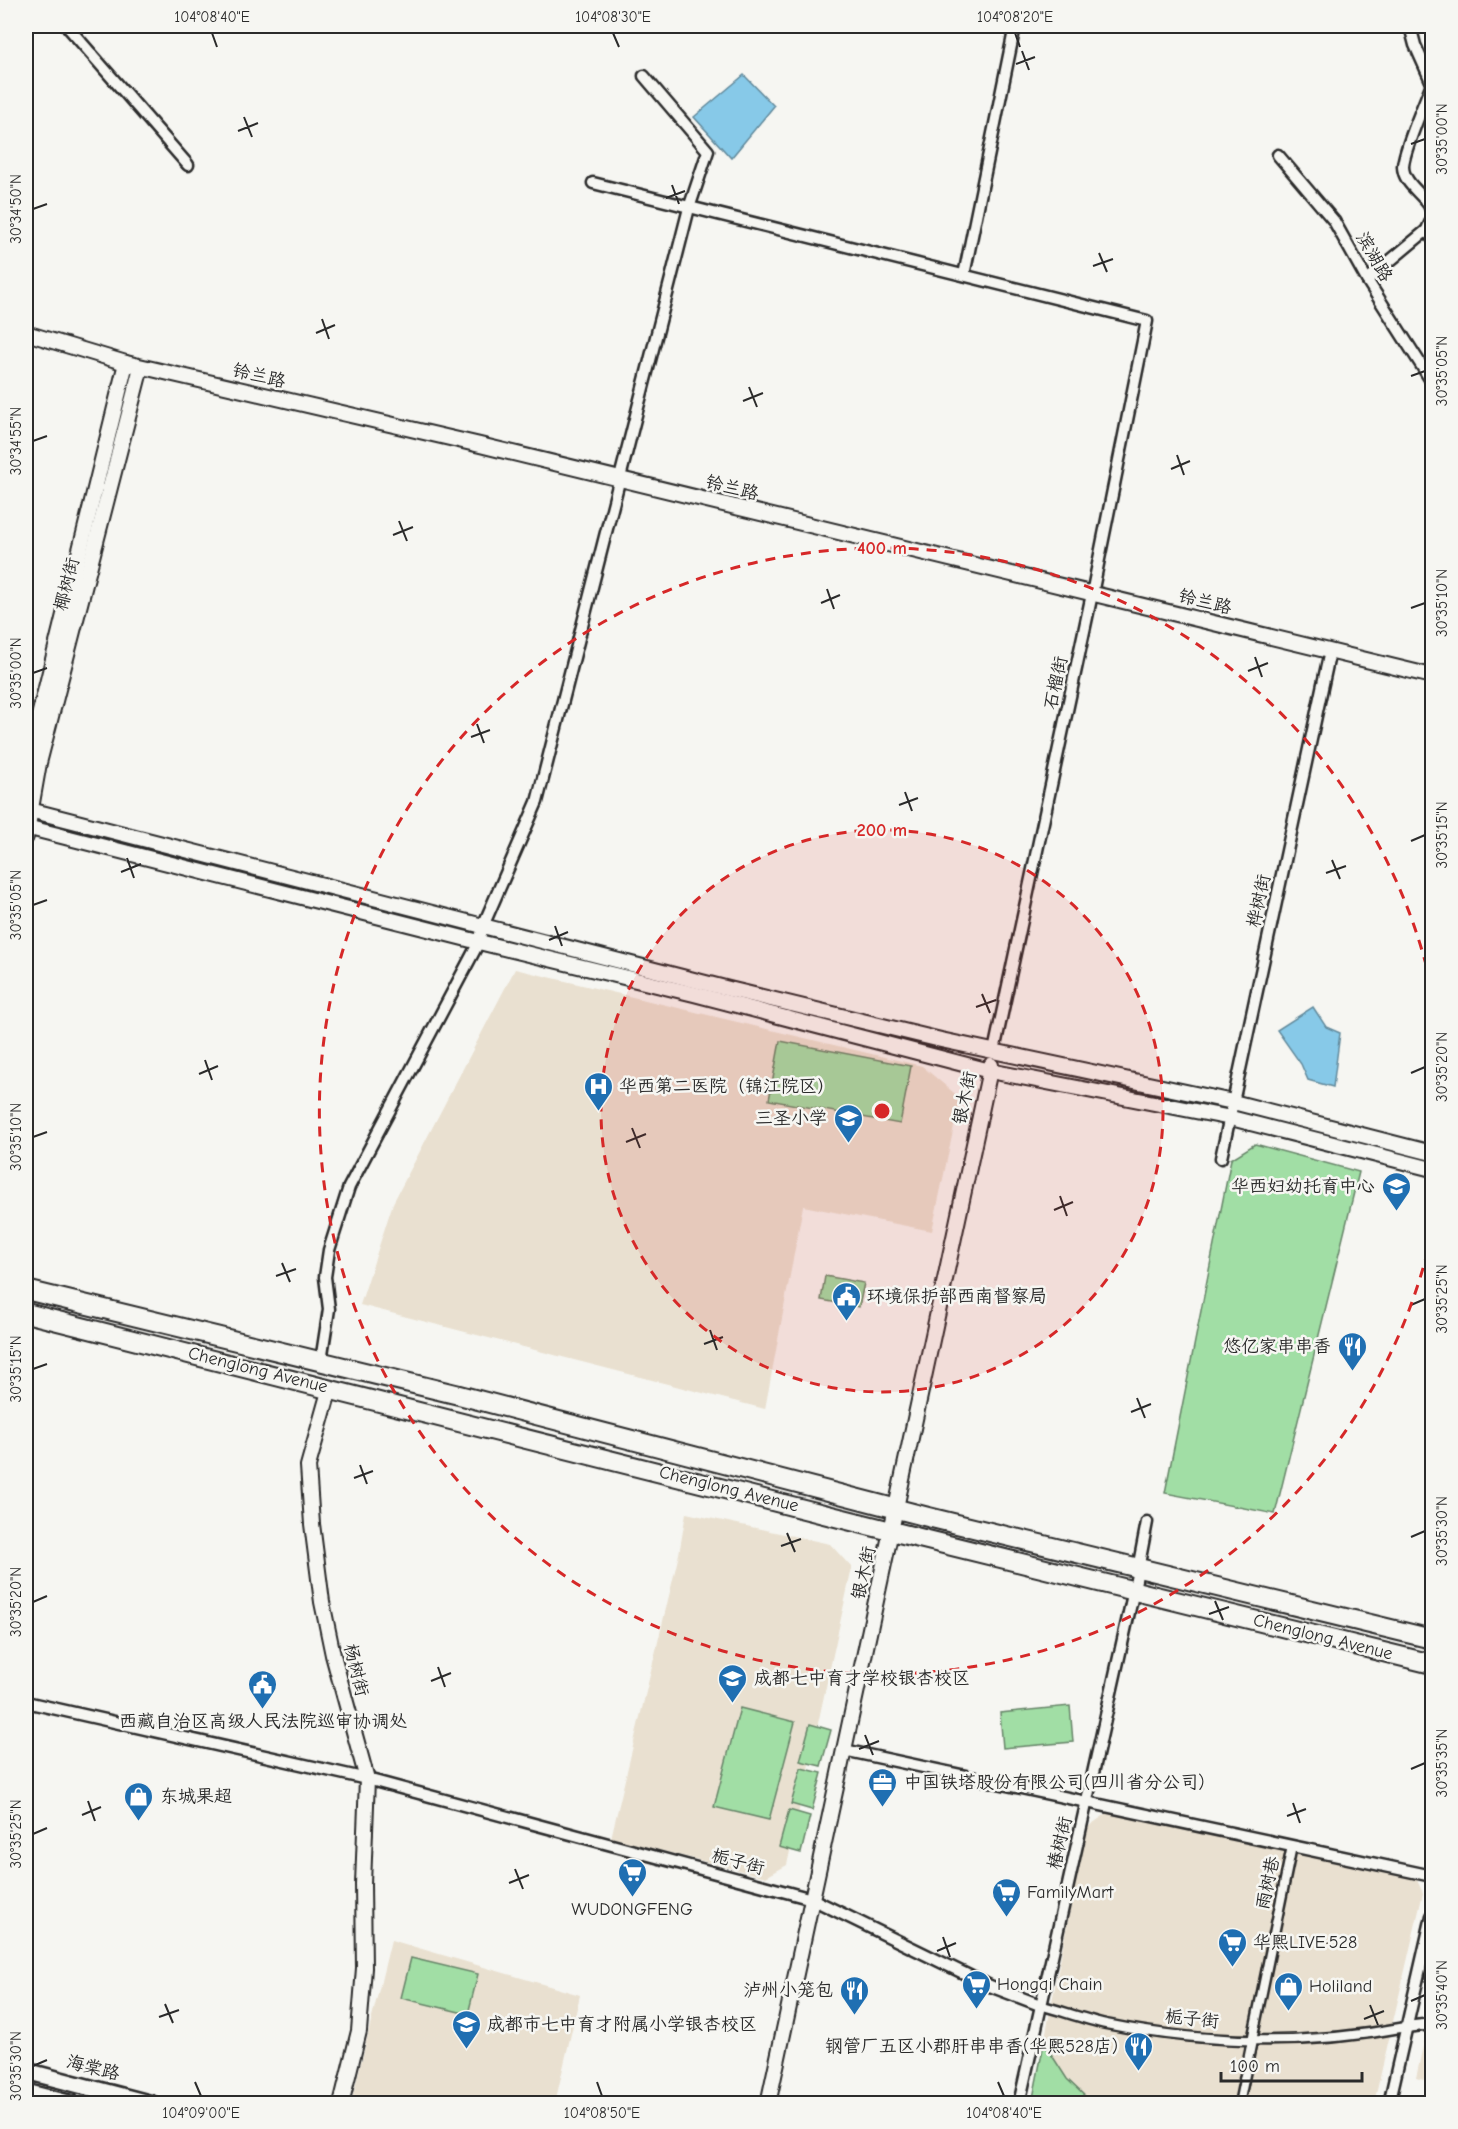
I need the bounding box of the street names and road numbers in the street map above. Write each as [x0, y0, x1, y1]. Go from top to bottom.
street label: 滨湖路 [1351, 228, 1397, 286]
street label: 铃兰路 [230, 360, 288, 392]
street label: 铃兰路 [703, 471, 761, 505]
street label: 椰树街 [50, 555, 84, 613]
street label: 铃兰路 [1176, 585, 1234, 619]
street label: 石榴街 [1040, 654, 1072, 712]
street label: 桦树街 [1243, 872, 1275, 930]
street label: 银木街 [949, 1069, 981, 1127]
street label: Chenglong Avenue [186, 1343, 330, 1397]
street label: Chenglong Avenue [657, 1462, 801, 1516]
street label: 银木街 [848, 1544, 880, 1602]
street label: Chenglong Avenue [1251, 1610, 1395, 1664]
street label: 杨树街 [339, 1641, 373, 1699]
street label: 椿树街 [1044, 1814, 1076, 1872]
street label: 栀子街 [709, 1845, 767, 1879]
street label: 雨树巷 [1252, 1854, 1284, 1912]
street label: 栀子街 [1164, 2006, 1220, 2032]
street label: 海棠路 [64, 2051, 122, 2085]

